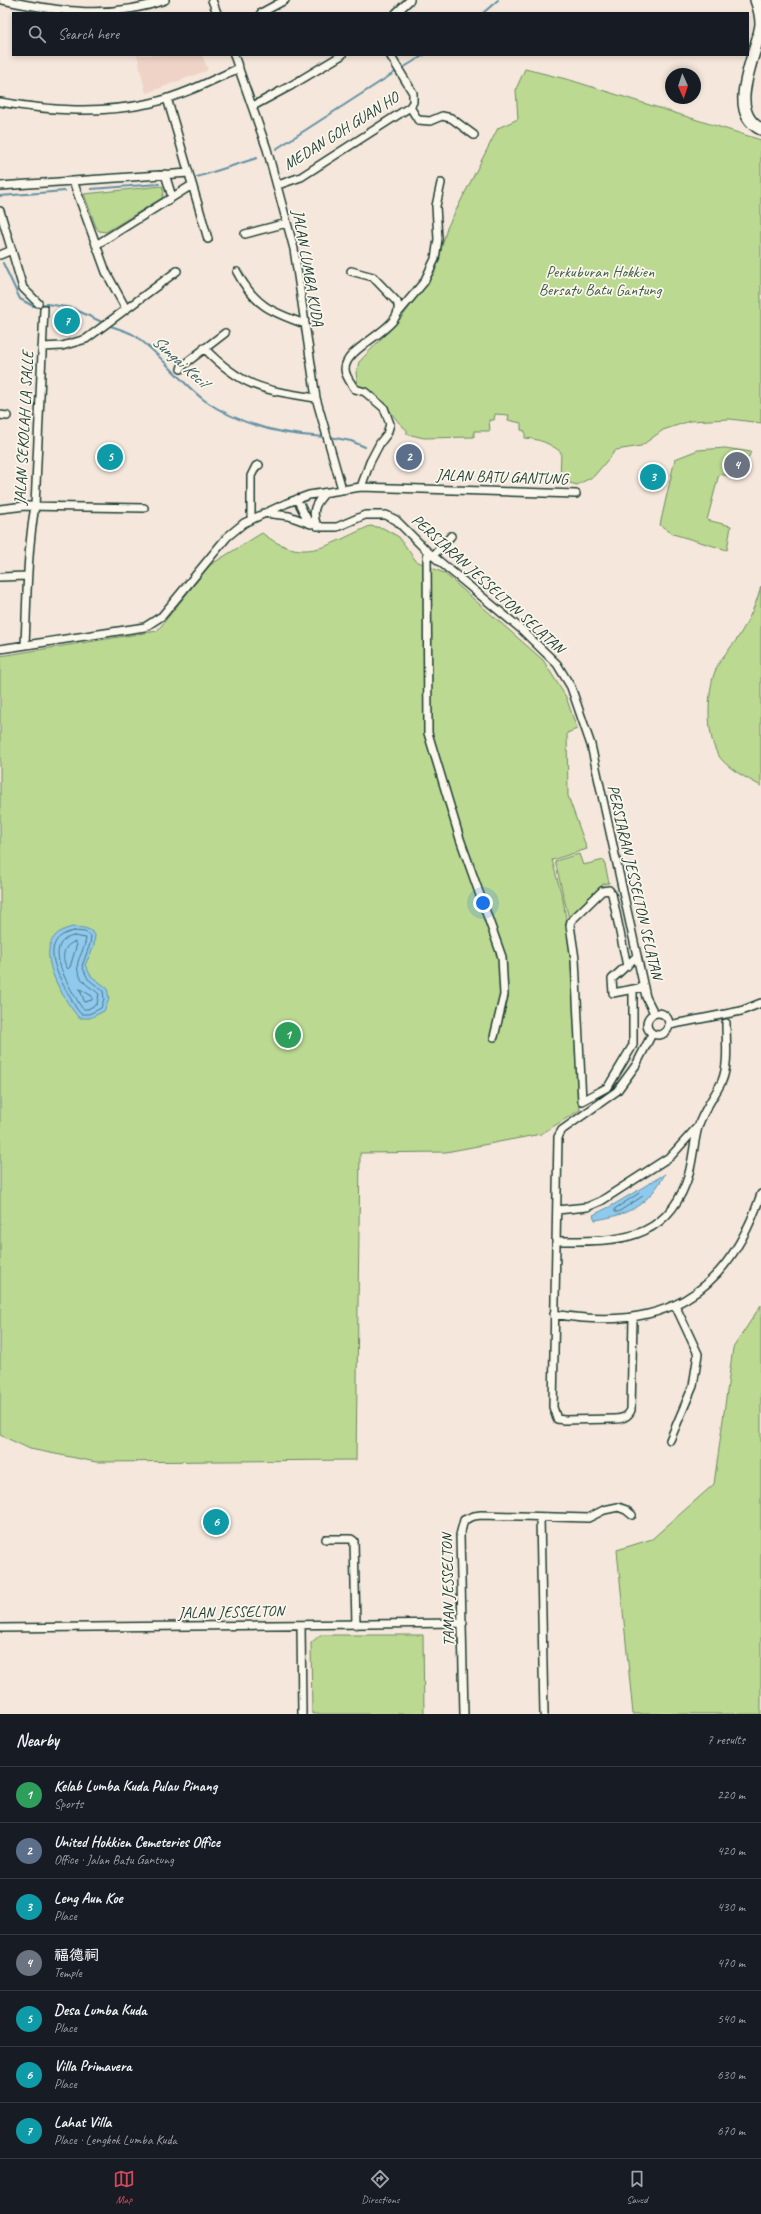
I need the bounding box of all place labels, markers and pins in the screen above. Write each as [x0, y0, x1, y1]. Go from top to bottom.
pin: 7 [54, 306, 80, 336]
pin: 5 [97, 442, 123, 472]
pin: 2 [396, 442, 422, 472]
pin: 4 [724, 450, 750, 480]
pin: 3 [640, 462, 666, 492]
pin: 1 [275, 1020, 301, 1050]
pin: 6 [203, 1507, 229, 1537]

